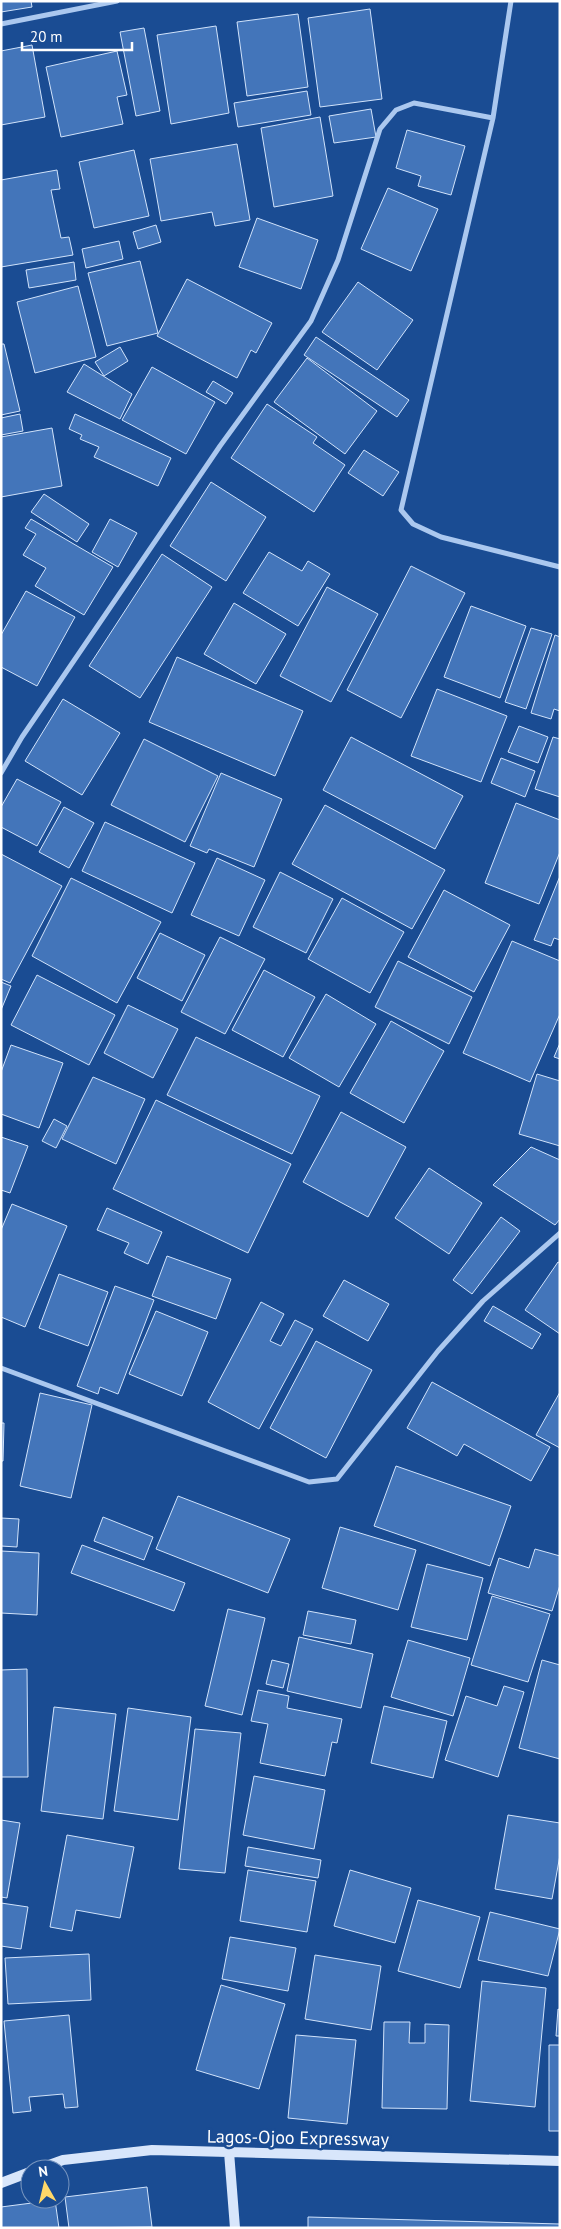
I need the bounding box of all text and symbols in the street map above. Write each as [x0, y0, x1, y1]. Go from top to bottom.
scale bar [22, 20, 132, 52]
text: 20 m [30, 27, 63, 46]
street label: Lagos-Ojoo Expressway [207, 2124, 390, 2151]
north arrow [20, 2159, 70, 2209]
text: N [37, 2162, 49, 2181]

